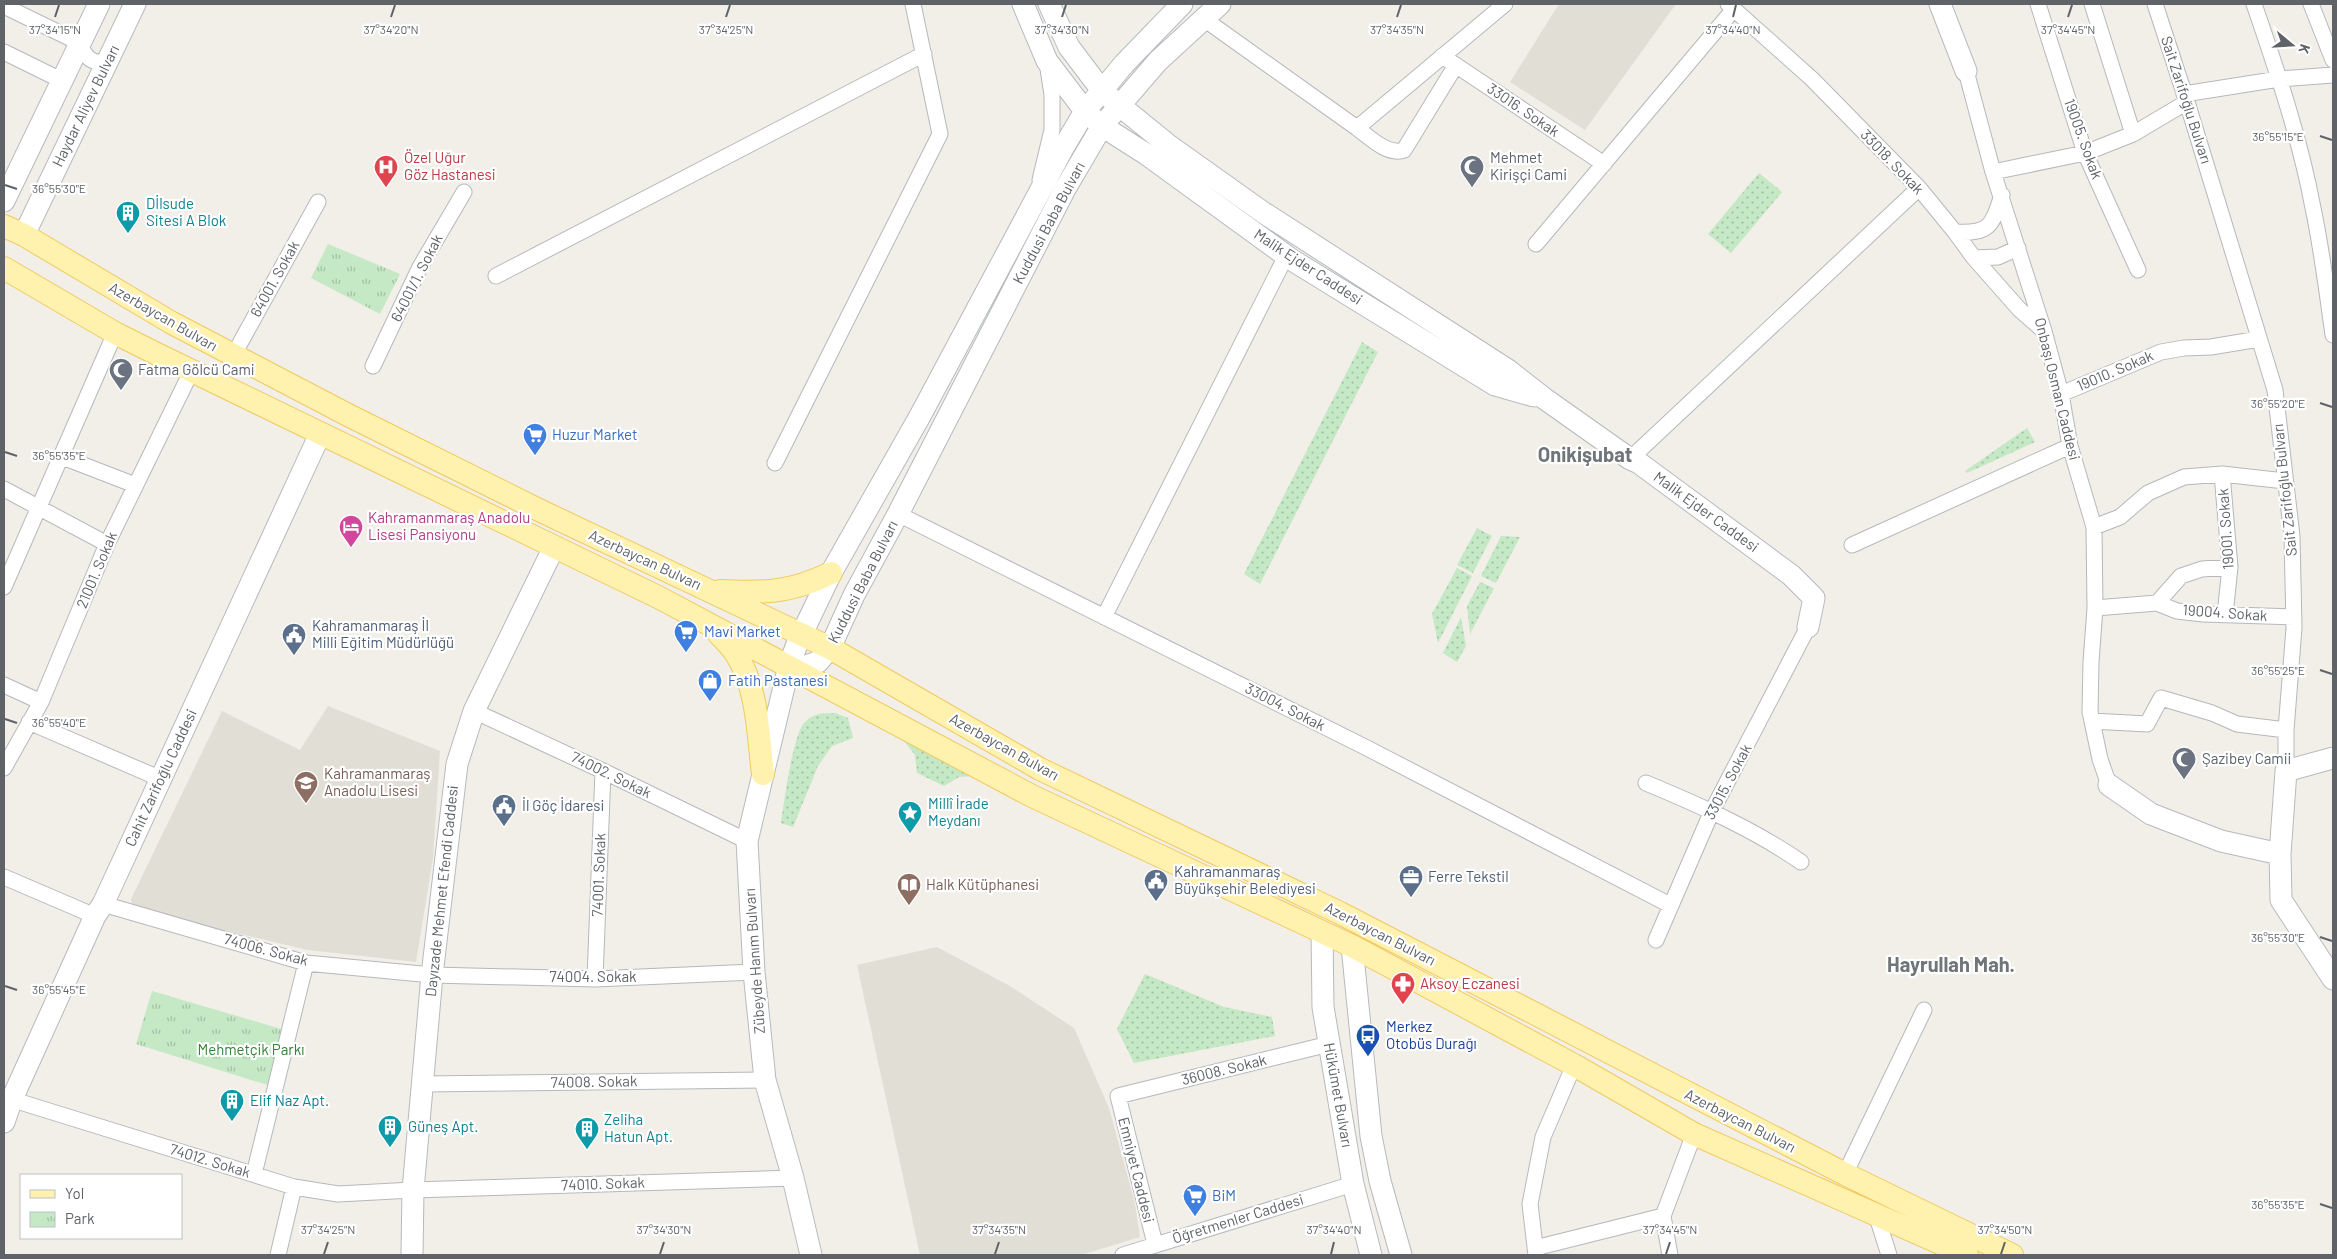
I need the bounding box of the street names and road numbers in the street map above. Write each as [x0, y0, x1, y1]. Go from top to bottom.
street label: Sait Zarifoğlu Bulvarı [2158, 34, 2216, 166]
street label: Haydar Aliyev Bulvarı [48, 42, 122, 169]
street label: 33016. Sokak [1484, 78, 1563, 140]
street label: 19005. Sokak [2061, 96, 2107, 182]
street label: 33018. Sokak [1857, 125, 1928, 198]
street label: Kuddusi Baba Bulvarı [1008, 159, 1088, 287]
street label: Malik Ejder Caddesi [1251, 224, 1366, 308]
street label: 64001/1. Sokak [386, 230, 446, 324]
street label: 64001. Sokak [246, 237, 303, 320]
street label: Azerbaycan Bulvarı [106, 278, 221, 354]
street label: Onbaşı Osman Caddesi [2032, 316, 2084, 462]
street label: 19010. Sokak [2074, 346, 2156, 394]
street label: Sait Zarifoğlu Bulvarı [2268, 423, 2300, 557]
street label: Malik Ejder Caddesi [1651, 467, 1763, 555]
street label: 19001. Sokak [2213, 487, 2237, 570]
street label: Kuddusi Baba Bulvarı [823, 517, 901, 646]
street label: Azerbaycan Bulvarı [586, 525, 705, 593]
street label: 21001. Sokak [72, 528, 120, 611]
street label: 19004. Sokak [2182, 600, 2269, 624]
street label: 33004. Sokak [1242, 678, 1329, 734]
street label: Cahit Zarifoğlu Caddesi [120, 706, 200, 849]
street label: Azerbaycan Bulvarı [947, 709, 1062, 784]
street label: 33015. Sokak [1700, 740, 1755, 822]
street label: 74002. Sokak [568, 747, 655, 801]
street label: Dayızade Mehmet Efendi Caddesi [421, 784, 461, 997]
street label: 74001. Sokak [588, 832, 608, 917]
street label: Zübeyde Hanım Bulvarı [740, 888, 768, 1035]
street label: Azerbaycan Bulvarı [1322, 897, 1439, 969]
street label: 74006. Sokak [222, 929, 311, 969]
street label: 74004. Sokak [549, 967, 637, 985]
street label: Hükümet Bulvarı [1321, 1041, 1357, 1149]
street label: 36008. Sokak [1179, 1050, 1269, 1088]
street label: 74008. Sokak [550, 1071, 638, 1091]
street label: Azerbaycan Bulvarı [1682, 1084, 1799, 1156]
street label: Emniyet Caddesi [1115, 1115, 1159, 1225]
street label: 74012. Sokak [168, 1139, 253, 1181]
street label: 74010. Sokak [561, 1173, 646, 1193]
street label: Öğretmenler Caddesi [1170, 1190, 1305, 1247]

